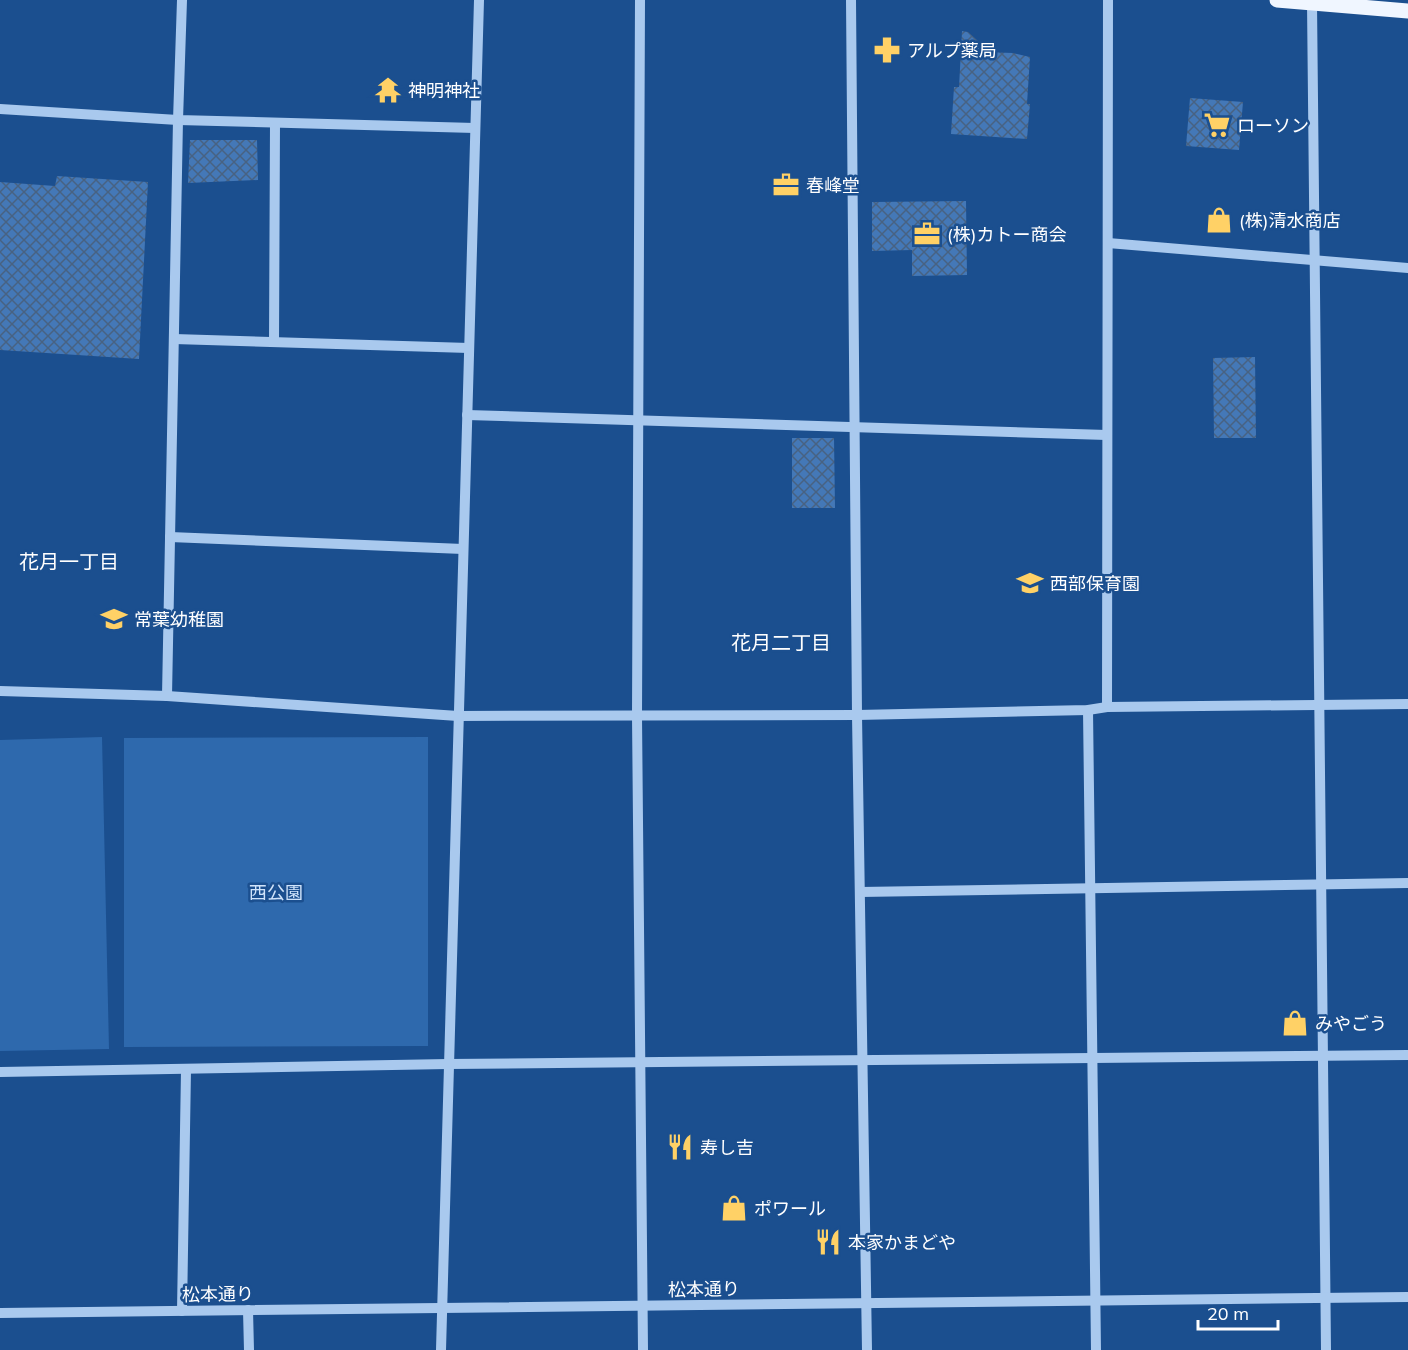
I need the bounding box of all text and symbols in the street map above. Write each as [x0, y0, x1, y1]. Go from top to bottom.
pharmacy icon: アルプ薬局 [872, 35, 902, 65]
place label: アルプ薬局 [907, 39, 997, 62]
temple icon: 神明神社 [373, 75, 403, 105]
place label: 神明神社 [408, 79, 480, 102]
supermarket icon: ローソン [1202, 110, 1232, 140]
place label: ローソン [1237, 114, 1309, 137]
office icon: 春峰堂 [771, 170, 801, 200]
place label: 春峰堂 [806, 174, 860, 197]
shop icon: (株)清水商店 [1204, 205, 1234, 235]
place label: (株)清水商店 [1239, 209, 1340, 232]
office icon: (株)カトー商会 [912, 219, 942, 249]
place label: (株)カトー商会 [947, 223, 1066, 246]
district label: 花月一丁目 [19, 549, 119, 574]
school or university icon: 西部保育園 [1015, 568, 1045, 598]
place label: 西部保育園 [1050, 572, 1140, 595]
school or university icon: 常葉幼稚園 [99, 604, 129, 634]
place label: 常葉幼稚園 [134, 608, 224, 631]
district label: 花月二丁目 [731, 630, 831, 655]
park label: 西公園 [249, 881, 303, 904]
shop icon: みやごう [1280, 1008, 1310, 1038]
place label: みやごう [1315, 1012, 1387, 1035]
restaurant icon: 寿し吉 [665, 1132, 695, 1162]
place label: 寿し吉 [700, 1136, 754, 1159]
shop icon: ポワール [719, 1193, 749, 1223]
place label: ポワール [754, 1197, 826, 1220]
restaurant icon: 本家かまどや [813, 1227, 843, 1257]
place label: 本家かまどや [848, 1231, 956, 1254]
street label: 松本通り [668, 1277, 740, 1301]
street label: 松本通り [182, 1282, 254, 1306]
scale bar [1198, 1293, 1278, 1331]
text: 20 m [1207, 1302, 1249, 1325]

